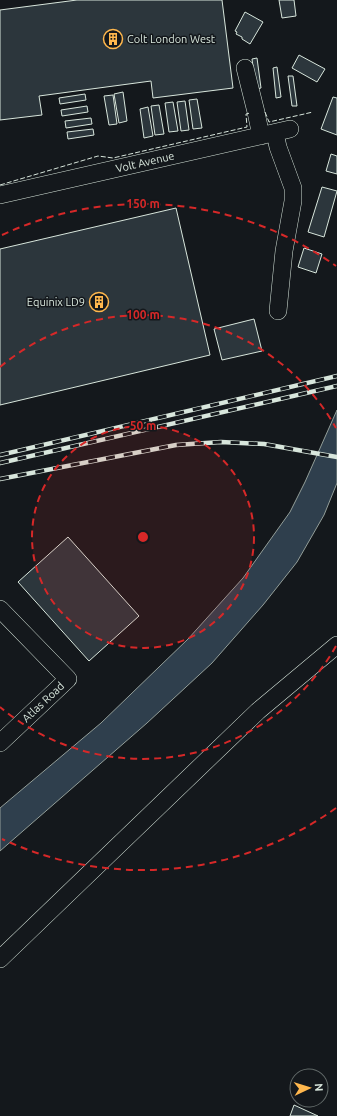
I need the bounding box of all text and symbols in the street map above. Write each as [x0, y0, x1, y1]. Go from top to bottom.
building icon: Colt London West [102, 28, 124, 50]
place label: Colt London West [127, 33, 216, 45]
street label: Volt Avenue [115, 149, 175, 175]
text: 150 m [126, 197, 160, 210]
building icon: Equinix LD9 [88, 291, 110, 313]
place label: Equinix LD9 [27, 296, 85, 308]
text: 100 m [126, 308, 160, 321]
text: 50 m [130, 419, 156, 432]
centre of rings [136, 530, 150, 544]
street label: Atlas Road [20, 680, 66, 724]
north arrow [289, 1068, 329, 1108]
text: N [313, 1083, 325, 1092]

